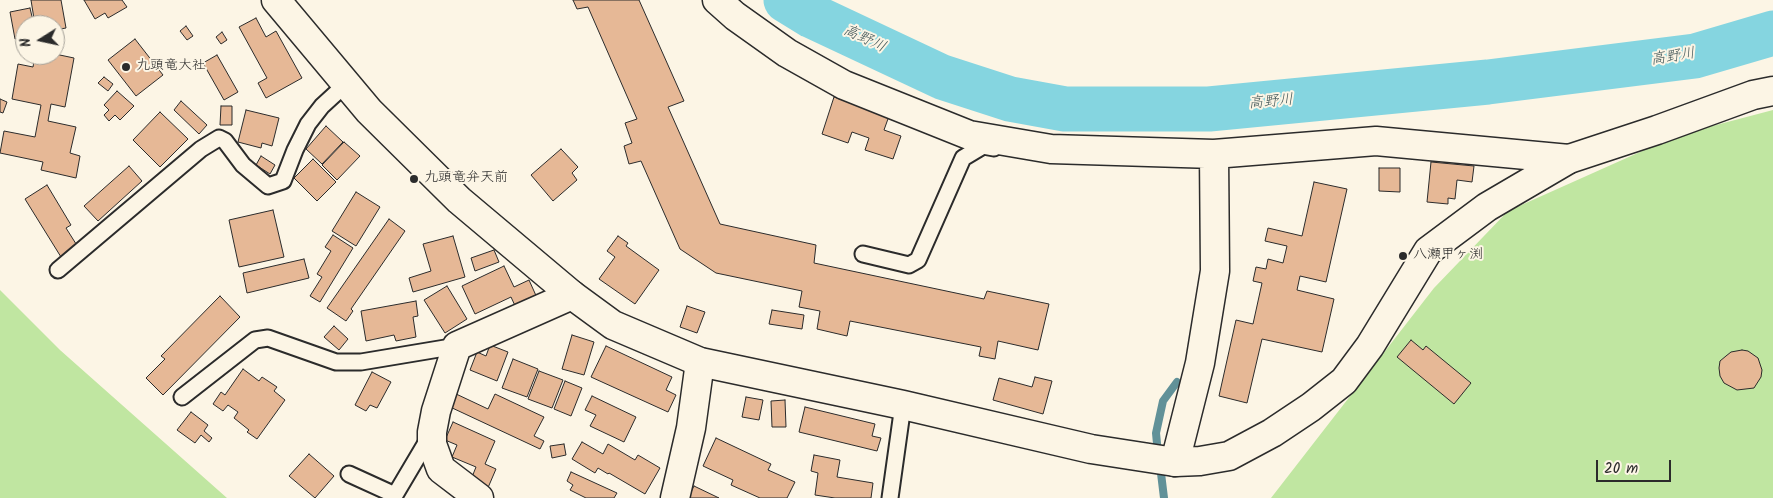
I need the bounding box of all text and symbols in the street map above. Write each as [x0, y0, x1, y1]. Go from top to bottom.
north arrow [15, 15, 65, 65]
water label: 高野川 [840, 22, 888, 58]
text: N [15, 36, 38, 49]
water label: 高野川 [1649, 46, 1697, 70]
place label: 九頭竜大社 [136, 59, 206, 75]
marker: 九頭竜大社 [120, 61, 132, 73]
water label: 高野川 [1248, 92, 1294, 114]
place label: 九頭竜弁天前 [424, 171, 508, 187]
marker: 九頭竜弁天前 [408, 173, 420, 185]
place label: 八瀬甲ヶ渕 [1413, 248, 1483, 264]
marker: 八瀬甲ヶ渕 [1397, 250, 1409, 262]
scale bar [1598, 450, 1673, 482]
text: 20 m [1604, 457, 1638, 481]

